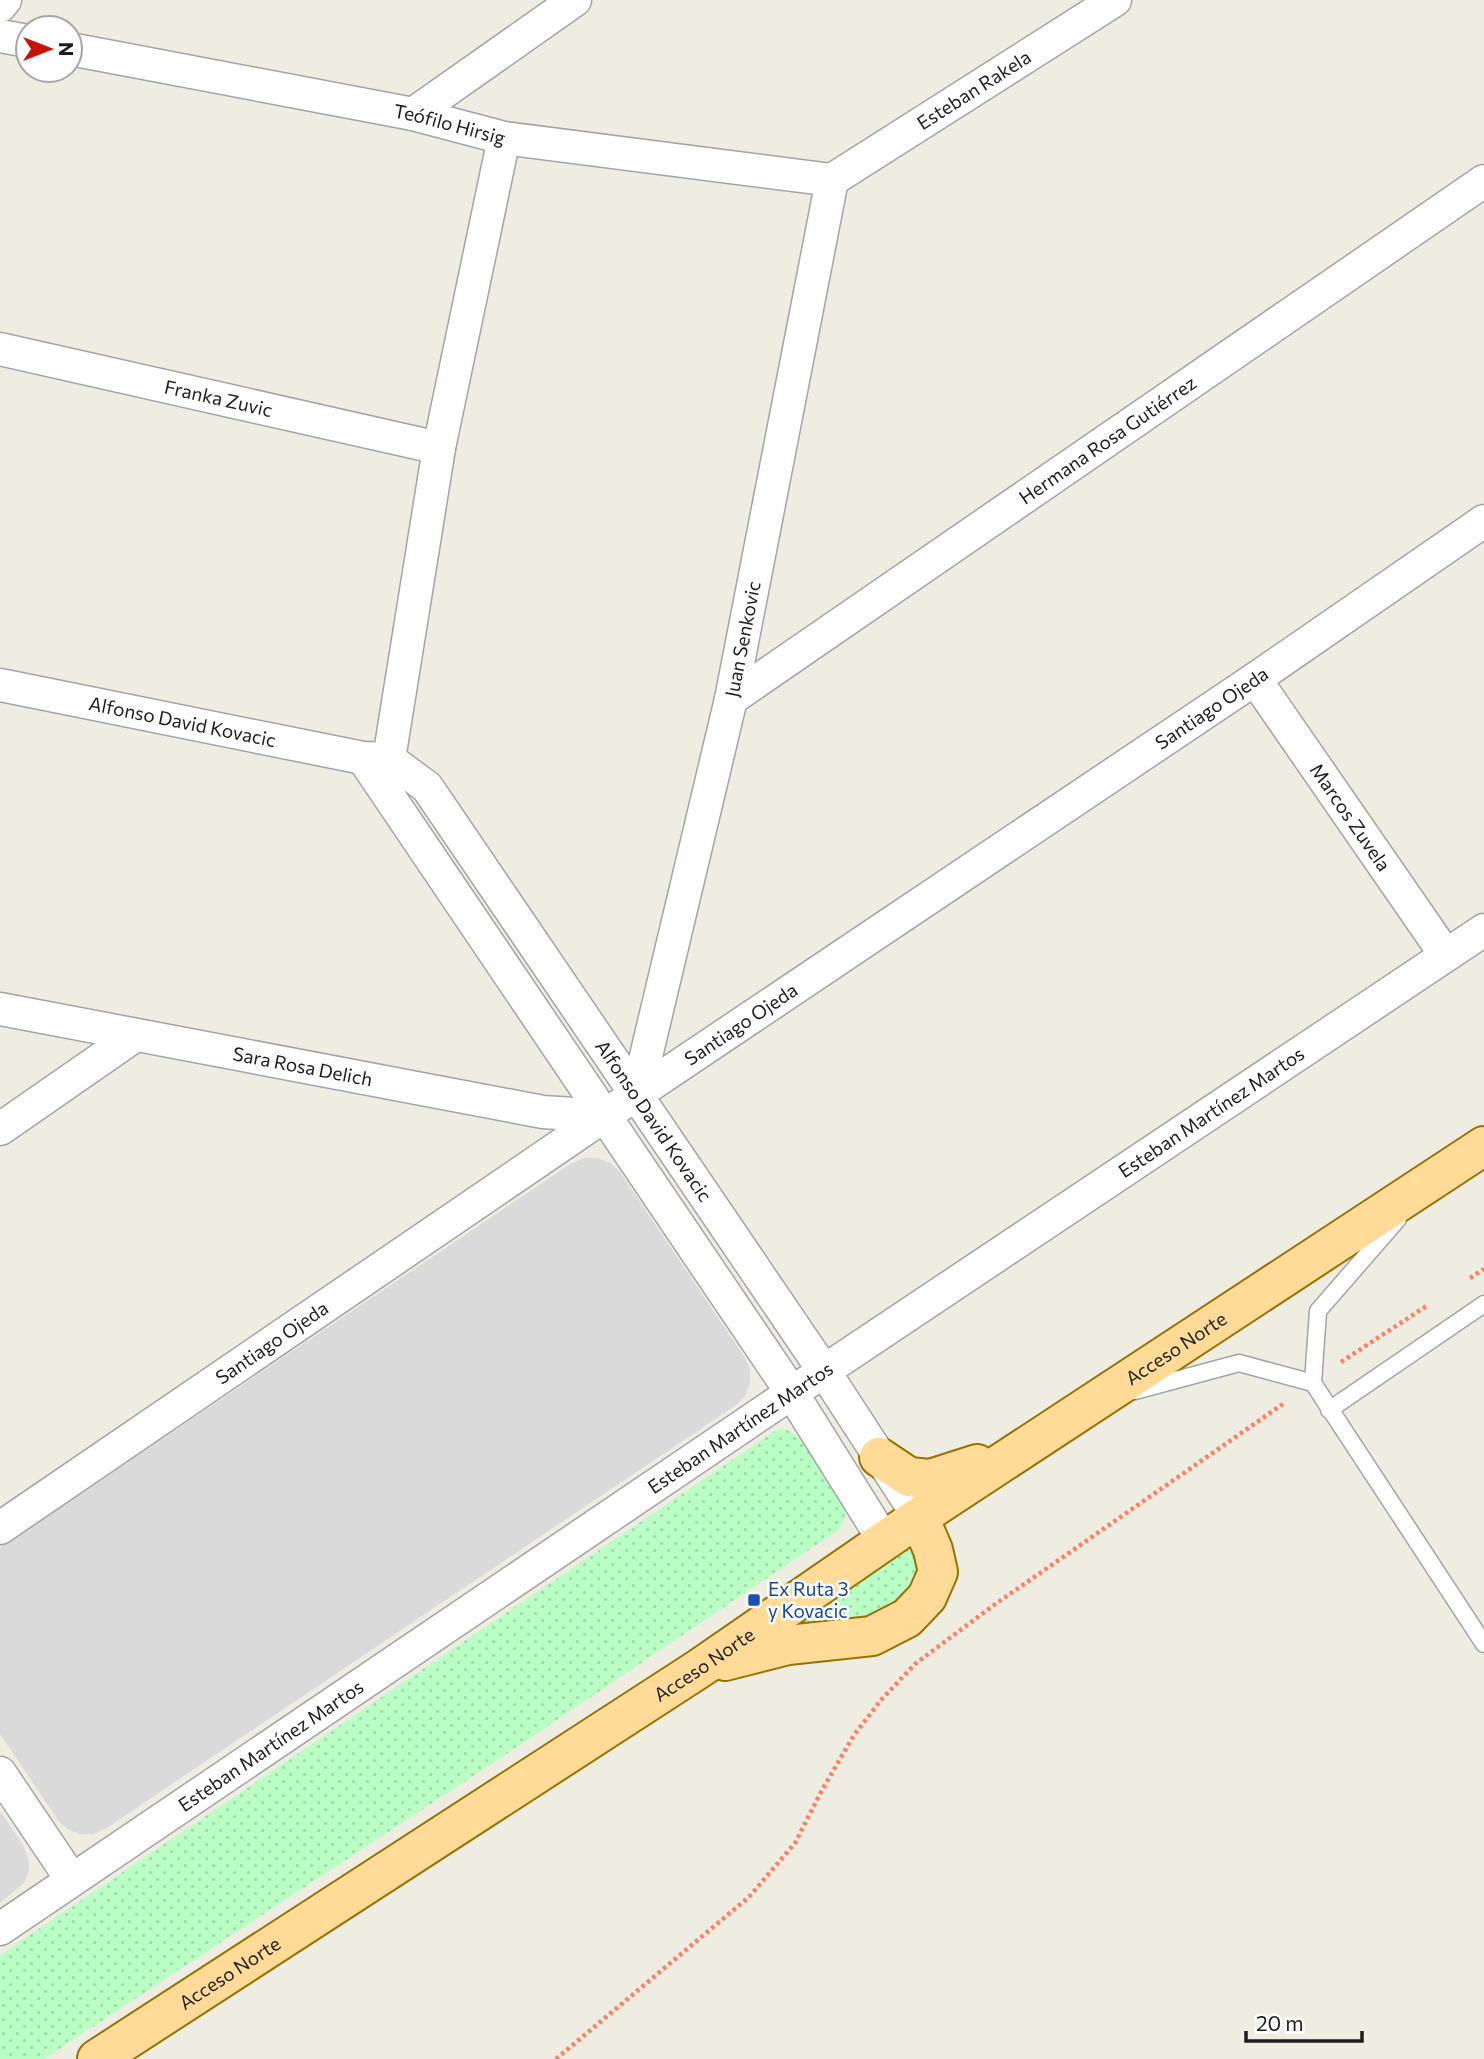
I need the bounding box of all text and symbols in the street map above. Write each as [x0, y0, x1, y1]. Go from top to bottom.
north arrow [14, 14, 84, 84]
text: N [55, 42, 78, 56]
street label: Esteban Rakela [912, 45, 1035, 134]
street label: Teófilo Hirsig [392, 99, 508, 149]
street label: Hermana Rosa Gutiérrez [1014, 371, 1200, 509]
street label: Franka Zuvic [162, 374, 275, 421]
street label: Juan Senkovic [720, 579, 765, 699]
street label: Santiago Ojeda [1151, 662, 1272, 754]
street label: Alfonso David Kovacic [87, 691, 278, 751]
street label: Marcos Zuvela [1306, 759, 1396, 875]
street label: Santiago Ojeda [680, 978, 801, 1070]
street label: Alfonso David Kovacic [591, 1035, 717, 1206]
street label: Sara Rosa Delich [231, 1041, 374, 1090]
street label: Esteban Martínez Martos [1114, 1042, 1308, 1182]
street label: Santiago Ojeda [211, 1296, 332, 1389]
street label: Acceso Norte [1121, 1306, 1230, 1389]
street label: Esteban Martínez Martos [643, 1357, 837, 1498]
place label: Ex Ruta 3 y Kovacic [768, 1577, 848, 1622]
marker: Ex Ruta 3 y Kovacic [746, 1592, 762, 1608]
street label: Acceso Norte [649, 1622, 758, 1706]
street label: Esteban Martínez Martos [174, 1674, 367, 1816]
street label: Acceso Norte [174, 1931, 284, 2014]
scale bar [1246, 2000, 1362, 2044]
text: 20 m [1256, 2010, 1304, 2035]

